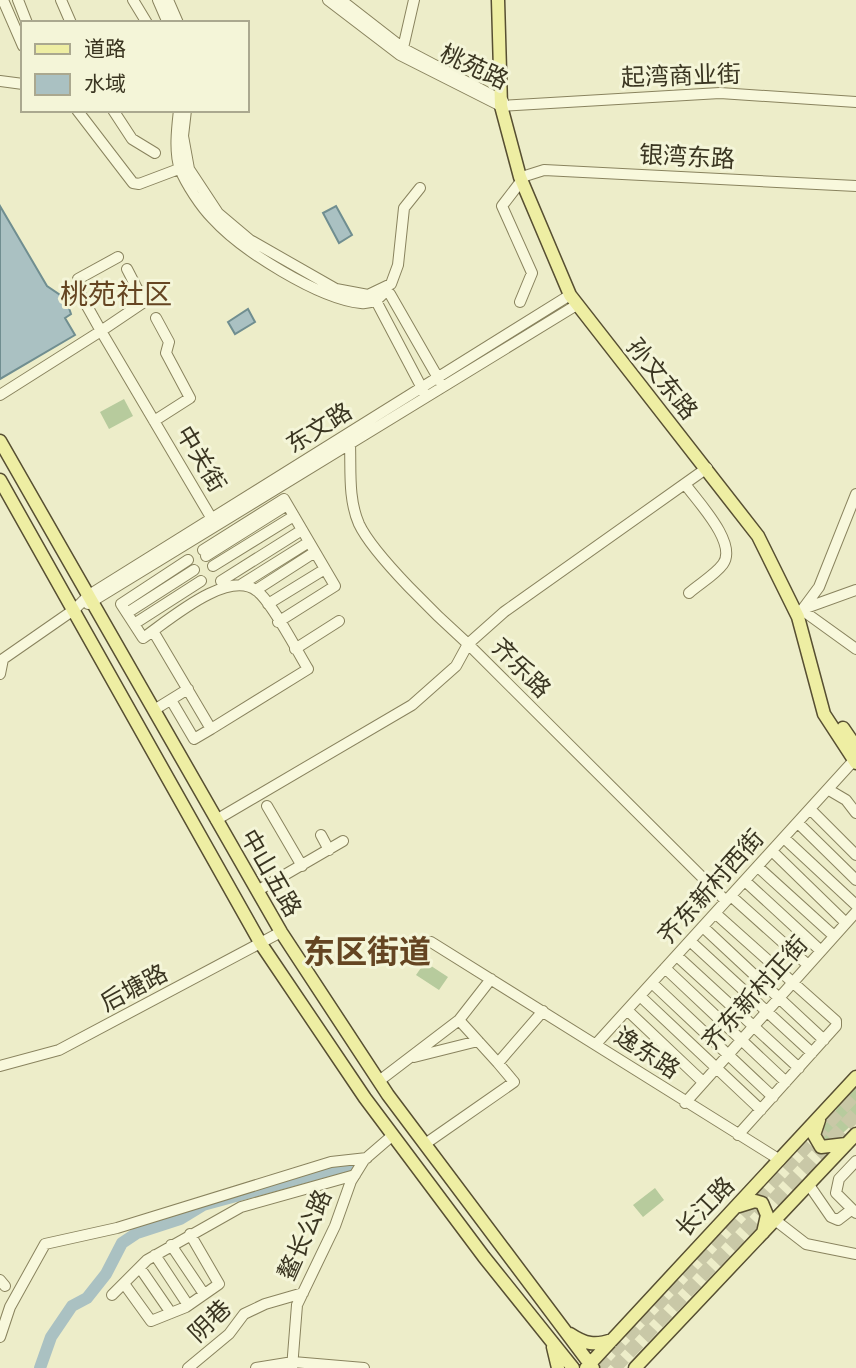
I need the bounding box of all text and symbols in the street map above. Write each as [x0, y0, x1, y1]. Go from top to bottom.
legend [21, 21, 248, 112]
text: 道路 [84, 34, 126, 62]
street label: 桃苑路 [435, 36, 514, 96]
street label: 起湾商业街 [620, 57, 741, 93]
text: 水域 [84, 69, 126, 97]
street label: 银湾东路 [638, 138, 736, 174]
district label: 桃苑社区 [60, 275, 172, 312]
street label: 孙文东路 [620, 331, 705, 426]
street label: 东文路 [279, 395, 357, 460]
street label: 中关街 [170, 419, 234, 498]
street label: 齐乐路 [485, 631, 558, 704]
street label: 齐东新村西街 [650, 822, 770, 951]
street label: 中山五路 [234, 823, 310, 922]
street label: 齐东新村正街 [694, 928, 814, 1057]
district label: 东区街道 [303, 930, 431, 972]
street label: 后塘路 [94, 956, 173, 1018]
street label: 逸东路 [609, 1019, 686, 1085]
street label: 长江路 [668, 1169, 741, 1243]
street label: 鳌长公路 [270, 1184, 338, 1285]
street label: 阴巷 [181, 1292, 238, 1348]

